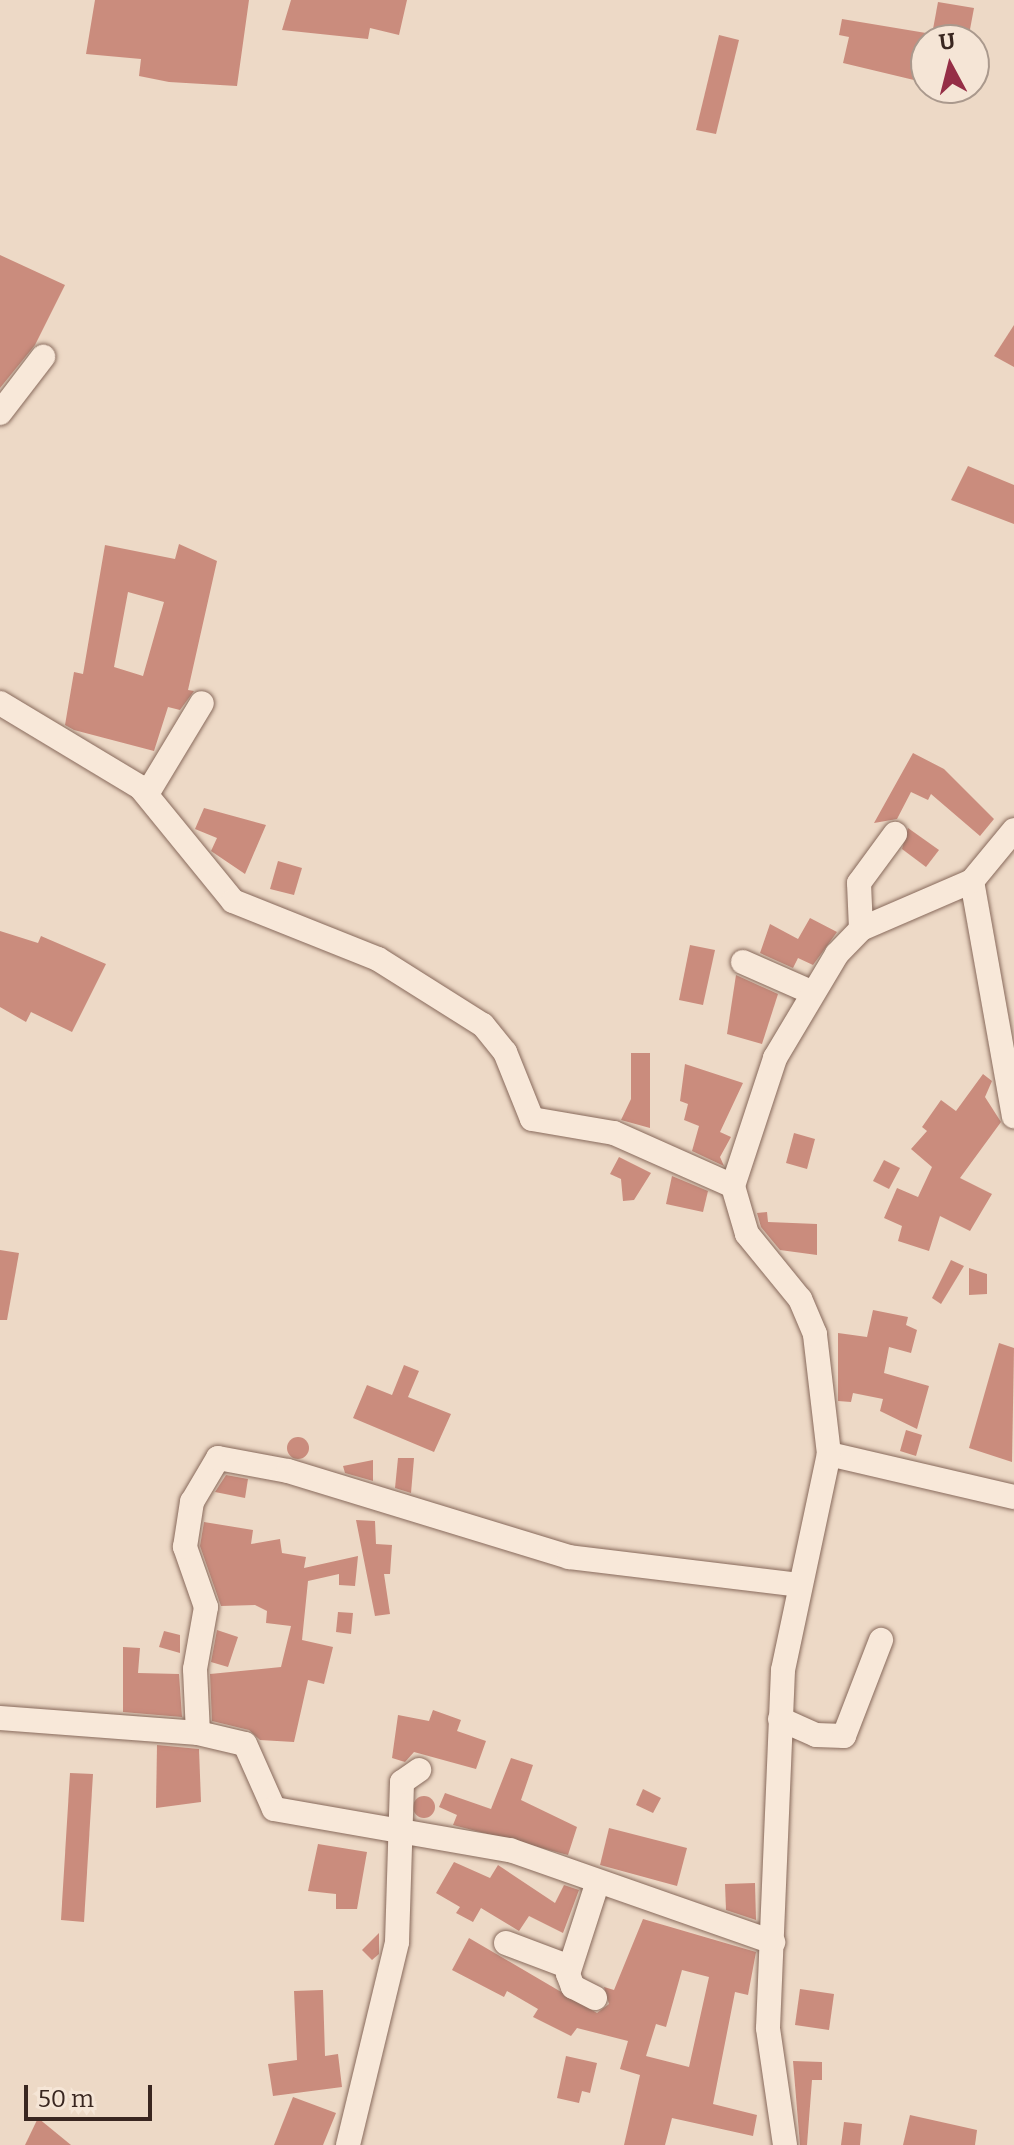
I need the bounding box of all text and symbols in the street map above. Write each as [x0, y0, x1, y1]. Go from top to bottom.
north arrow [910, 24, 990, 104]
text: U [938, 27, 957, 56]
scale bar [28, 2069, 156, 2119]
text: 50 m [38, 2085, 94, 2113]

